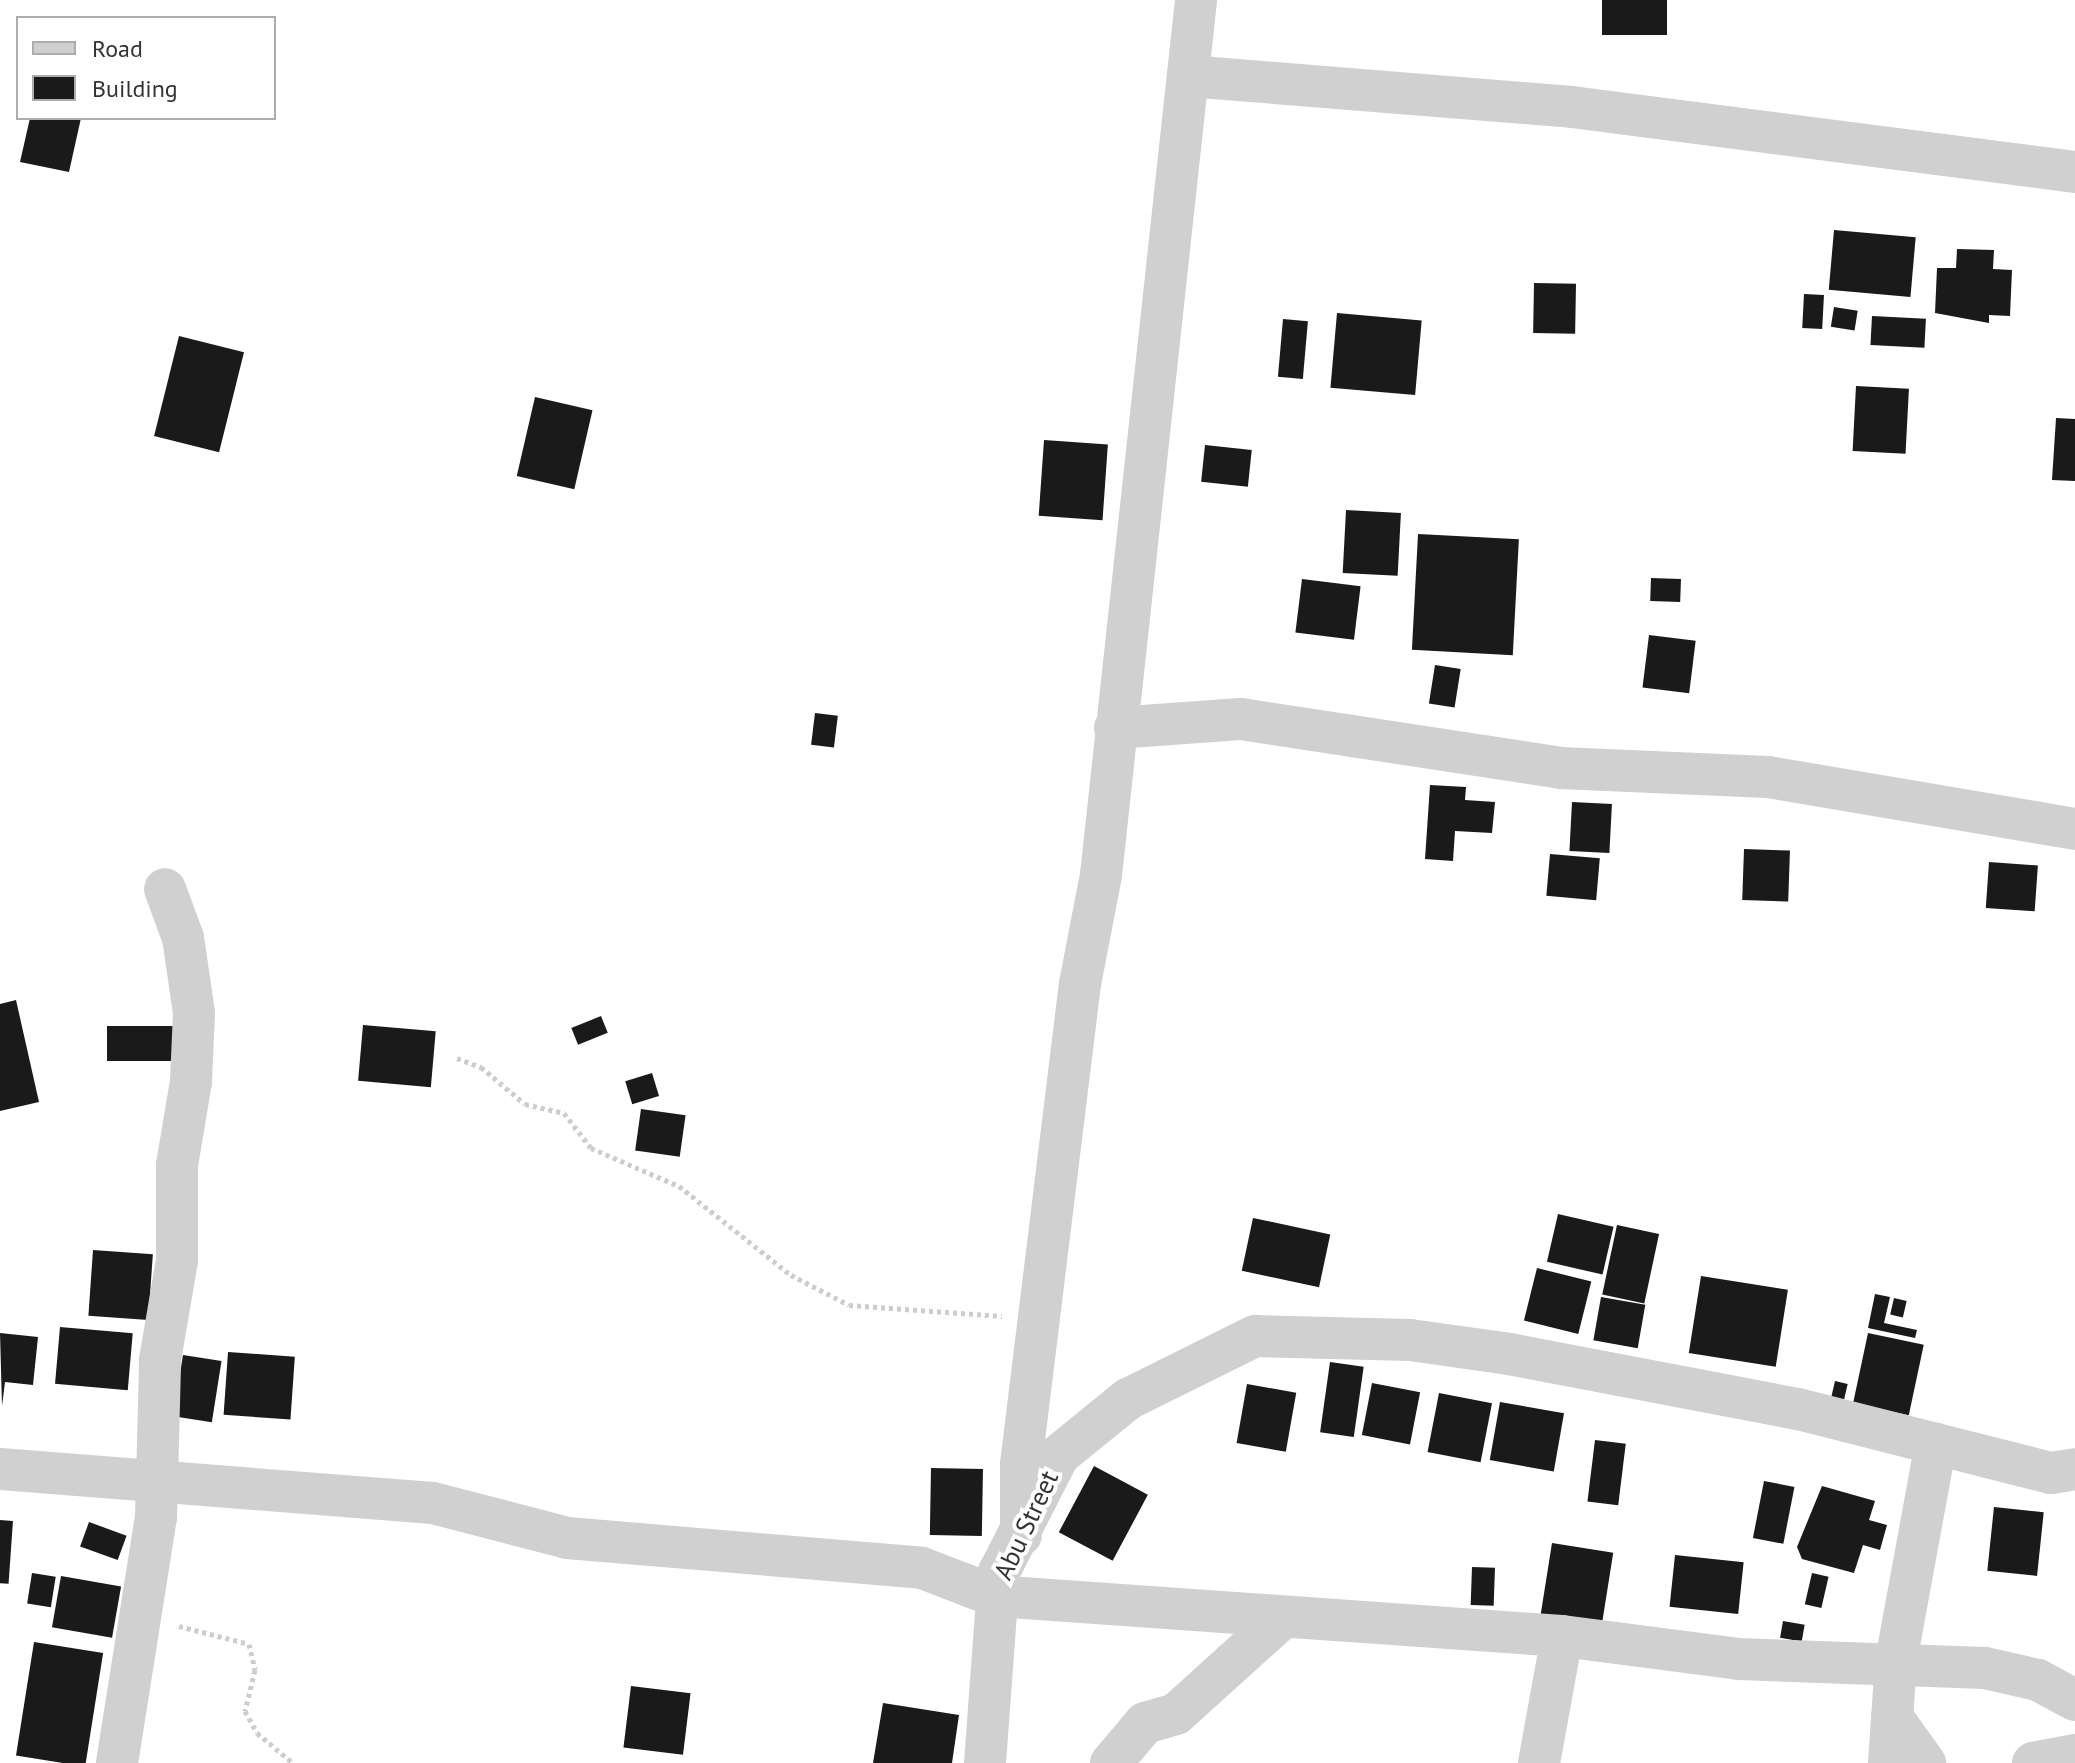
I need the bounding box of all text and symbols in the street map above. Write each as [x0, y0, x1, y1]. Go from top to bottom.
legend [16, 16, 276, 120]
text: Road [92, 33, 143, 64]
text: Building [92, 73, 178, 104]
street label: Abu Street [987, 1466, 1065, 1584]

